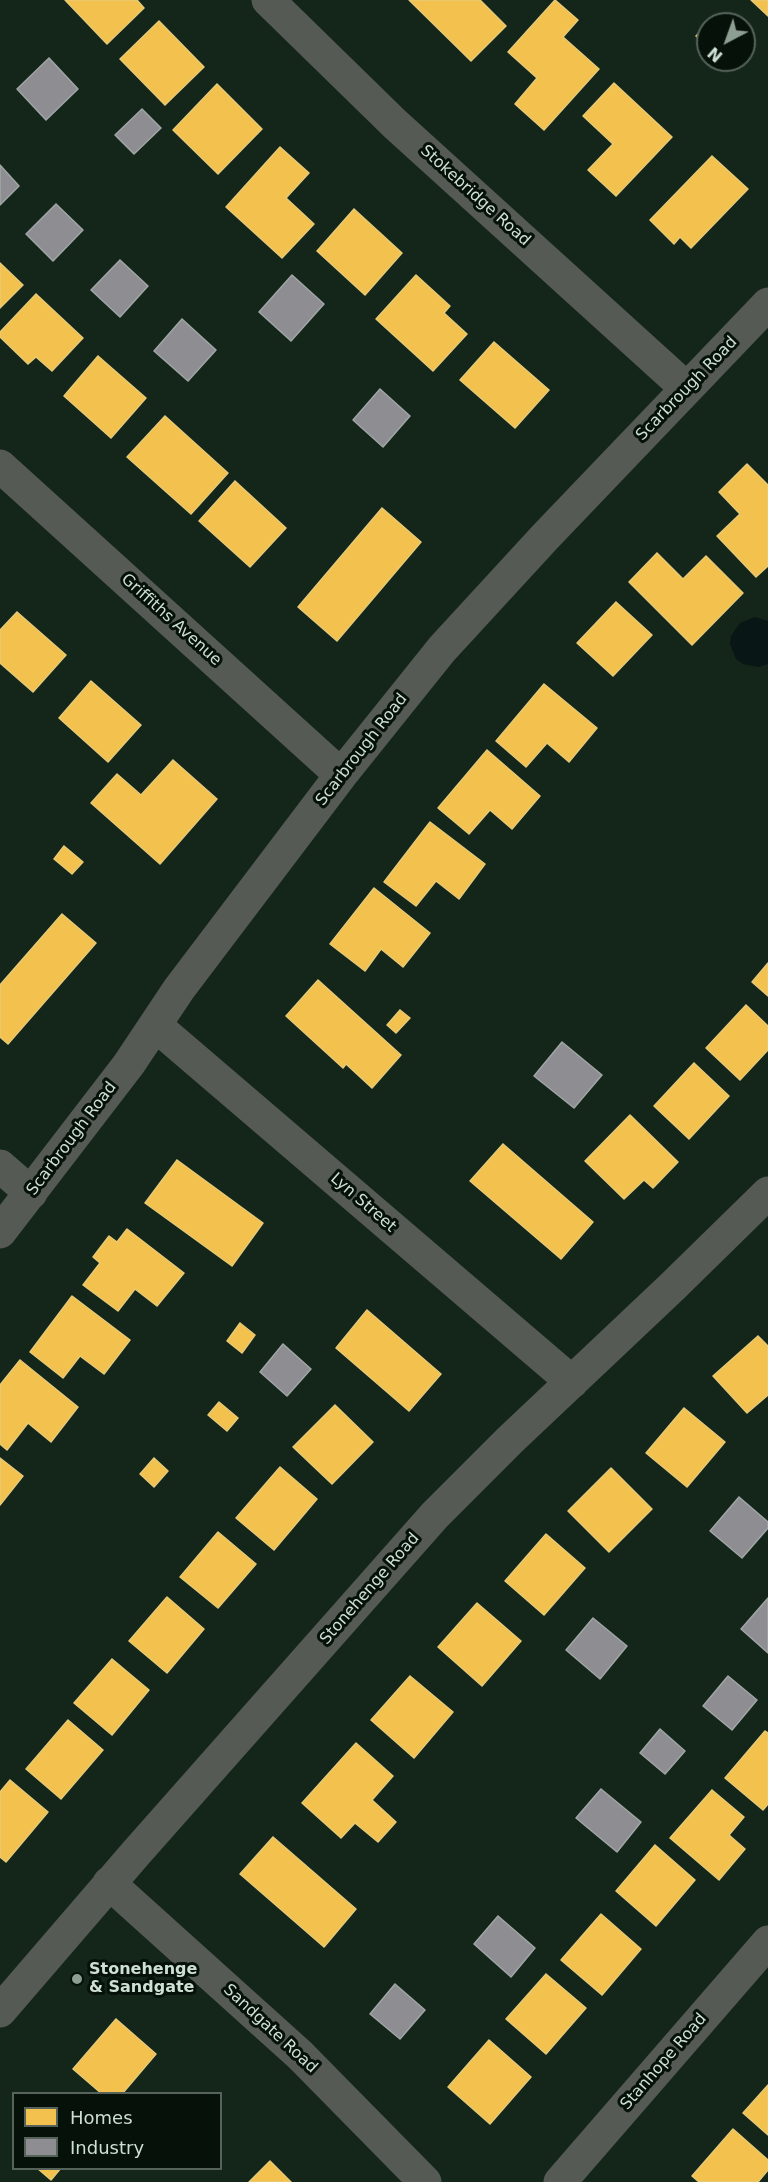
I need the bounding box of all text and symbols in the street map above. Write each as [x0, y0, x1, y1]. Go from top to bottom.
north arrow [696, 12, 756, 72]
text: N [704, 43, 726, 66]
street label: Stokebridge Road [416, 142, 534, 250]
street label: Scarbrough Road [632, 333, 742, 445]
street label: Griffiths Avenue [117, 570, 225, 670]
street label: Scarbrough Road [312, 690, 412, 810]
street label: Scarbrough Road [23, 1078, 121, 1200]
street label: Lyn Street [326, 1169, 400, 1237]
street label: Stonehenge Road [316, 1529, 424, 1649]
place label: Stonehenge & Sandgate [89, 1960, 197, 1998]
marker: Stonehenge & Sandgate [70, 1972, 84, 1986]
street label: Sandgate Road [219, 1981, 321, 2077]
street label: Stanhope Road [617, 2010, 711, 2114]
legend [12, 2092, 222, 2170]
text: Homes [70, 2107, 133, 2128]
text: Industry [70, 2137, 144, 2158]

